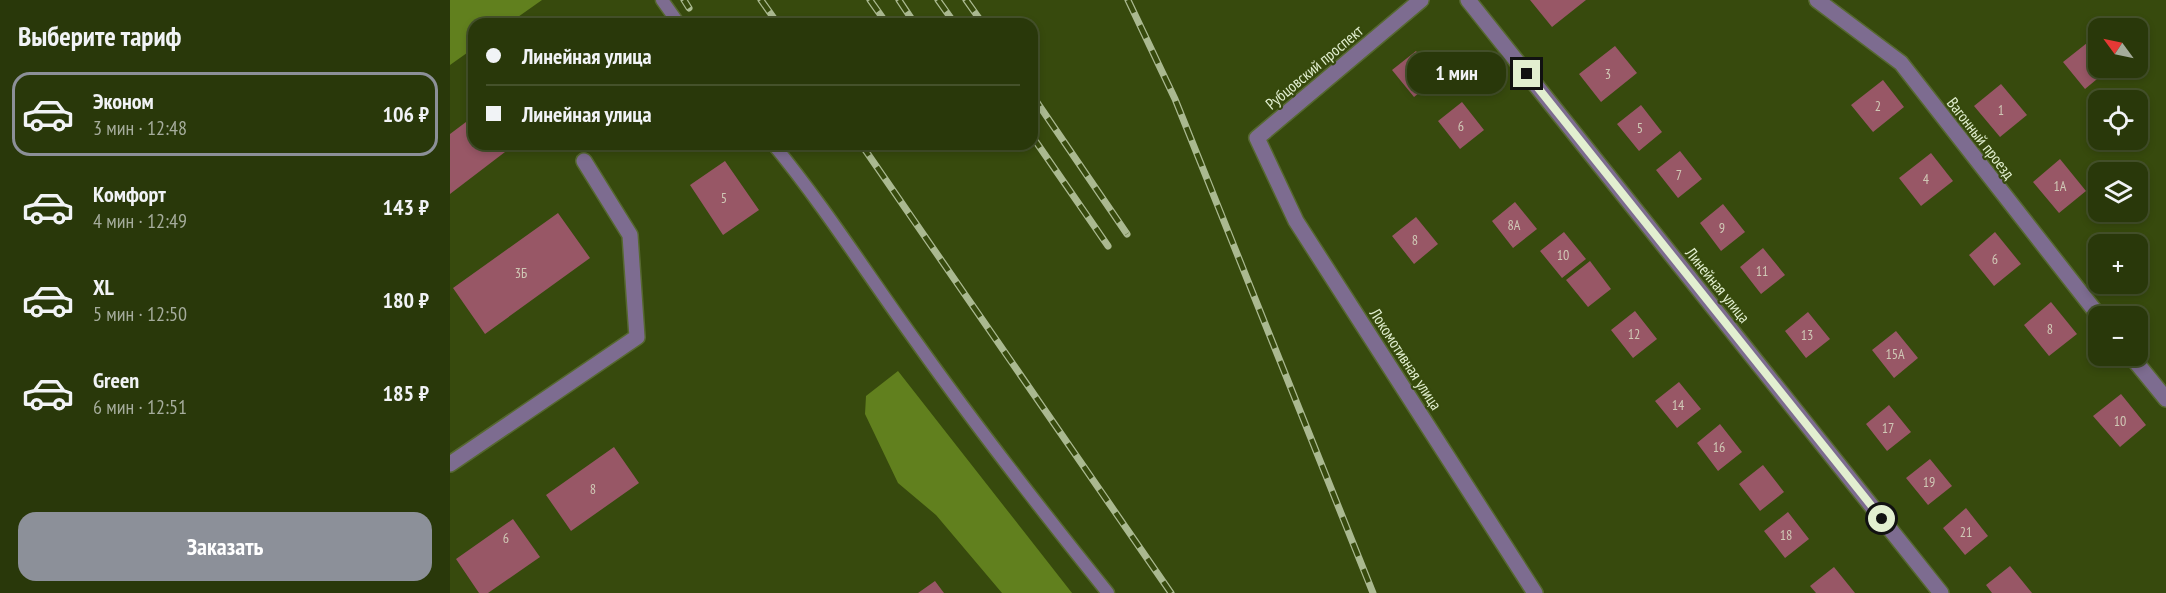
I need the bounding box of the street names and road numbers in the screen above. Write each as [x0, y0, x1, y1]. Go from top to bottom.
street label: Рубцовский проспект [1261, 20, 1368, 114]
street label: Вагонный проезд [1943, 93, 2019, 183]
street label: Линейная улица [1681, 242, 1754, 327]
street label: Локомотивная улица [1365, 304, 1446, 414]

